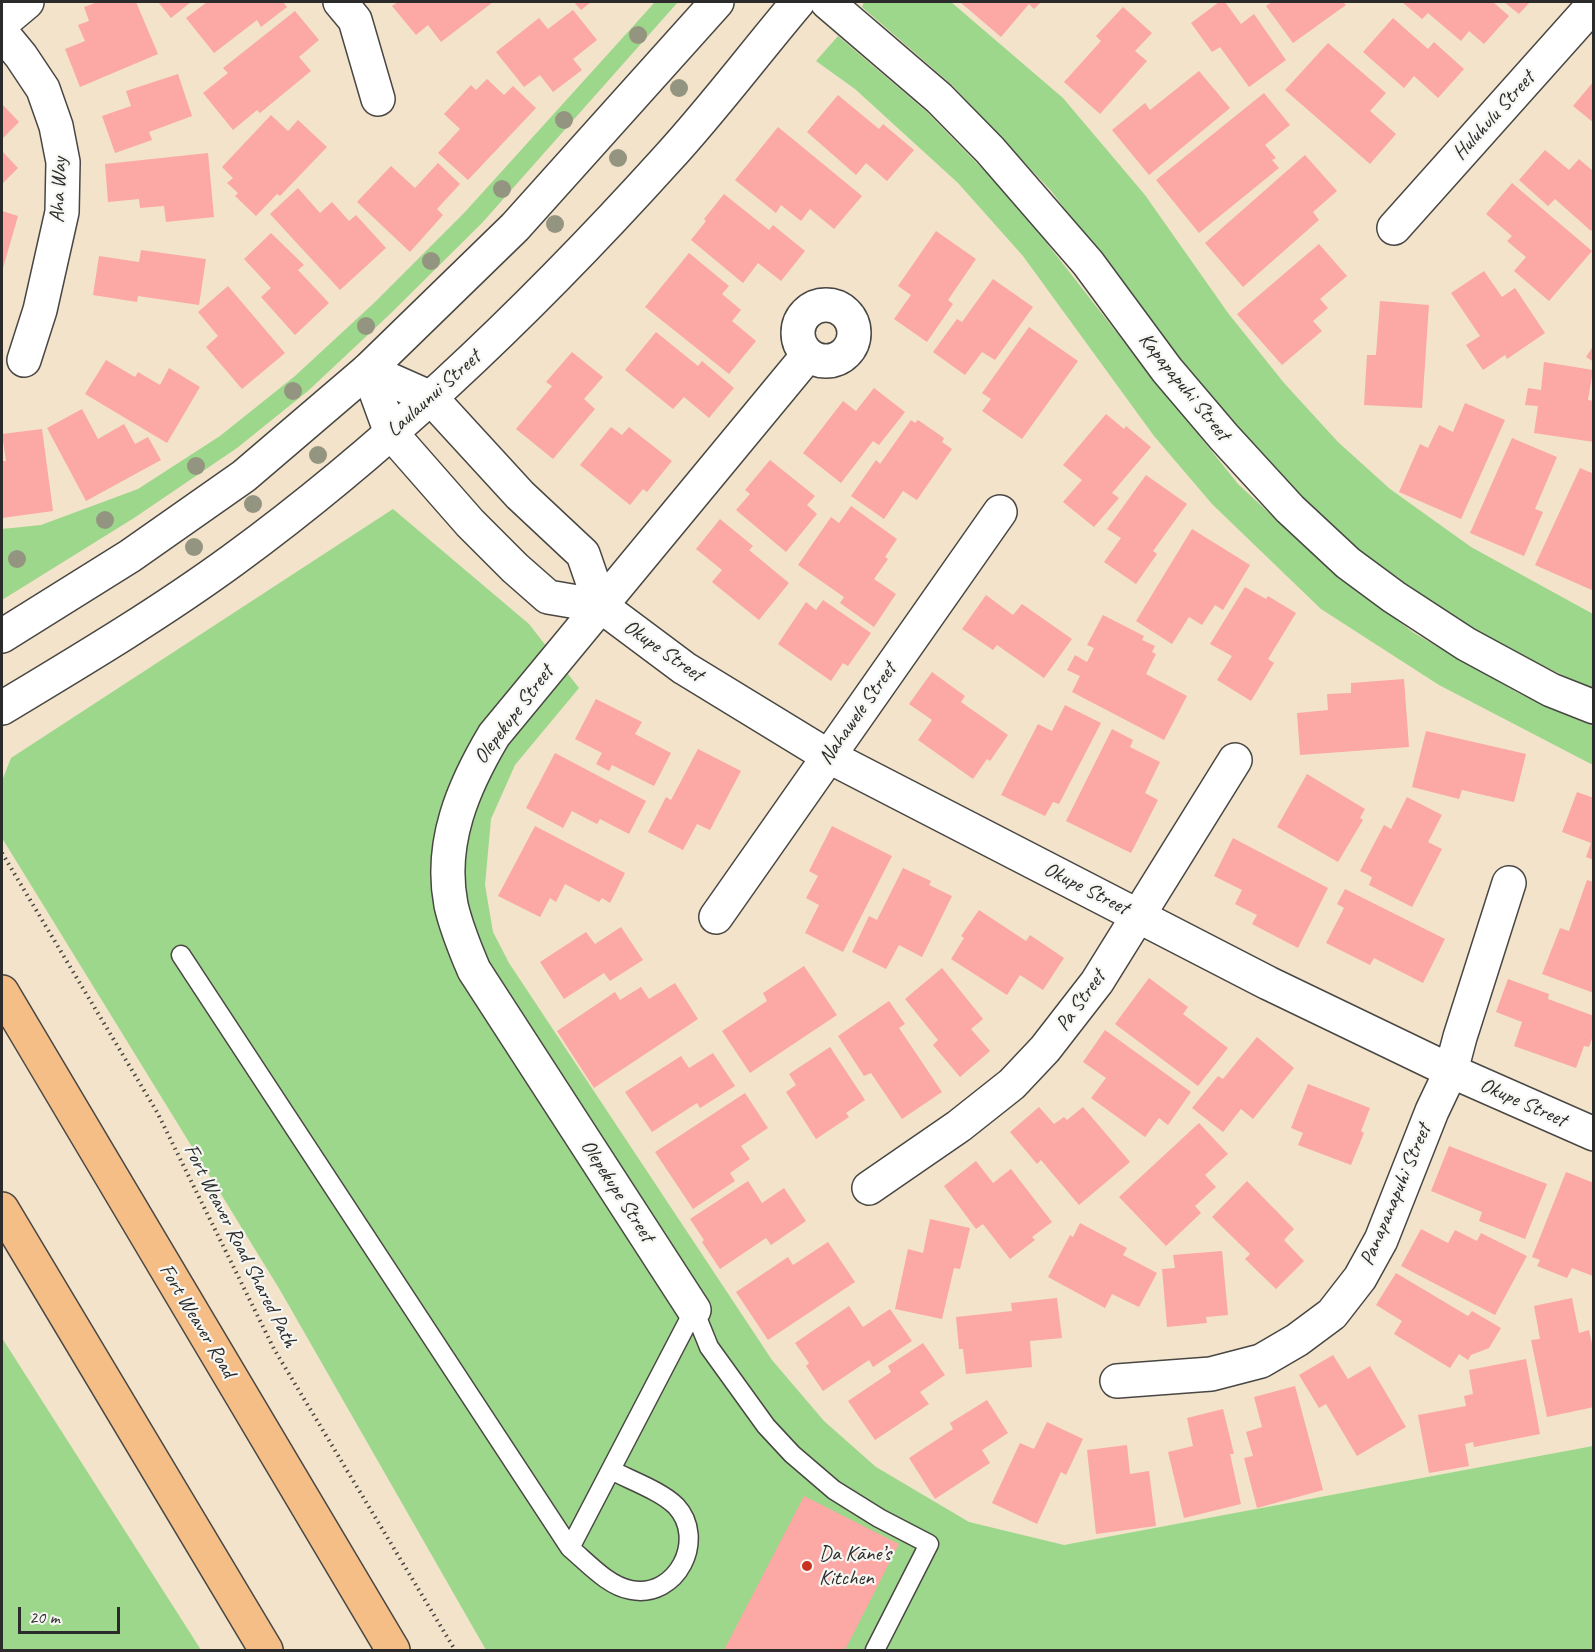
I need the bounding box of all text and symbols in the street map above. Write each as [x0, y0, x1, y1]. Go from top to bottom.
street label: Huluhulu Street [1448, 66, 1540, 166]
street label: Aha Way [45, 157, 73, 223]
street label: Kapapapuhi Street [1133, 328, 1235, 446]
street label: Laulaunui Street [382, 345, 486, 443]
street label: Okupe Street [618, 614, 708, 688]
street label: Nahawele Street [814, 658, 902, 770]
street label: Olepekupe Street [469, 661, 559, 769]
street label: Okupe Street [1039, 857, 1133, 921]
street label: Pa Street [1051, 966, 1111, 1036]
street label: Okupe Street [1476, 1073, 1570, 1133]
street label: Panapanapuhi Street [1355, 1121, 1437, 1269]
street label: Olepekupe Street [575, 1135, 659, 1247]
street label: Fort Weaver Road Shared Path [178, 1140, 302, 1352]
street label: Fort Weaver Road [153, 1260, 241, 1382]
place label: Da Kāne’s Kitchen [819, 1541, 891, 1591]
marker: Da Kāne’s Kitchen [800, 1559, 814, 1573]
scale bar [21, 1595, 123, 1633]
text: 20 m [29, 1606, 60, 1628]

